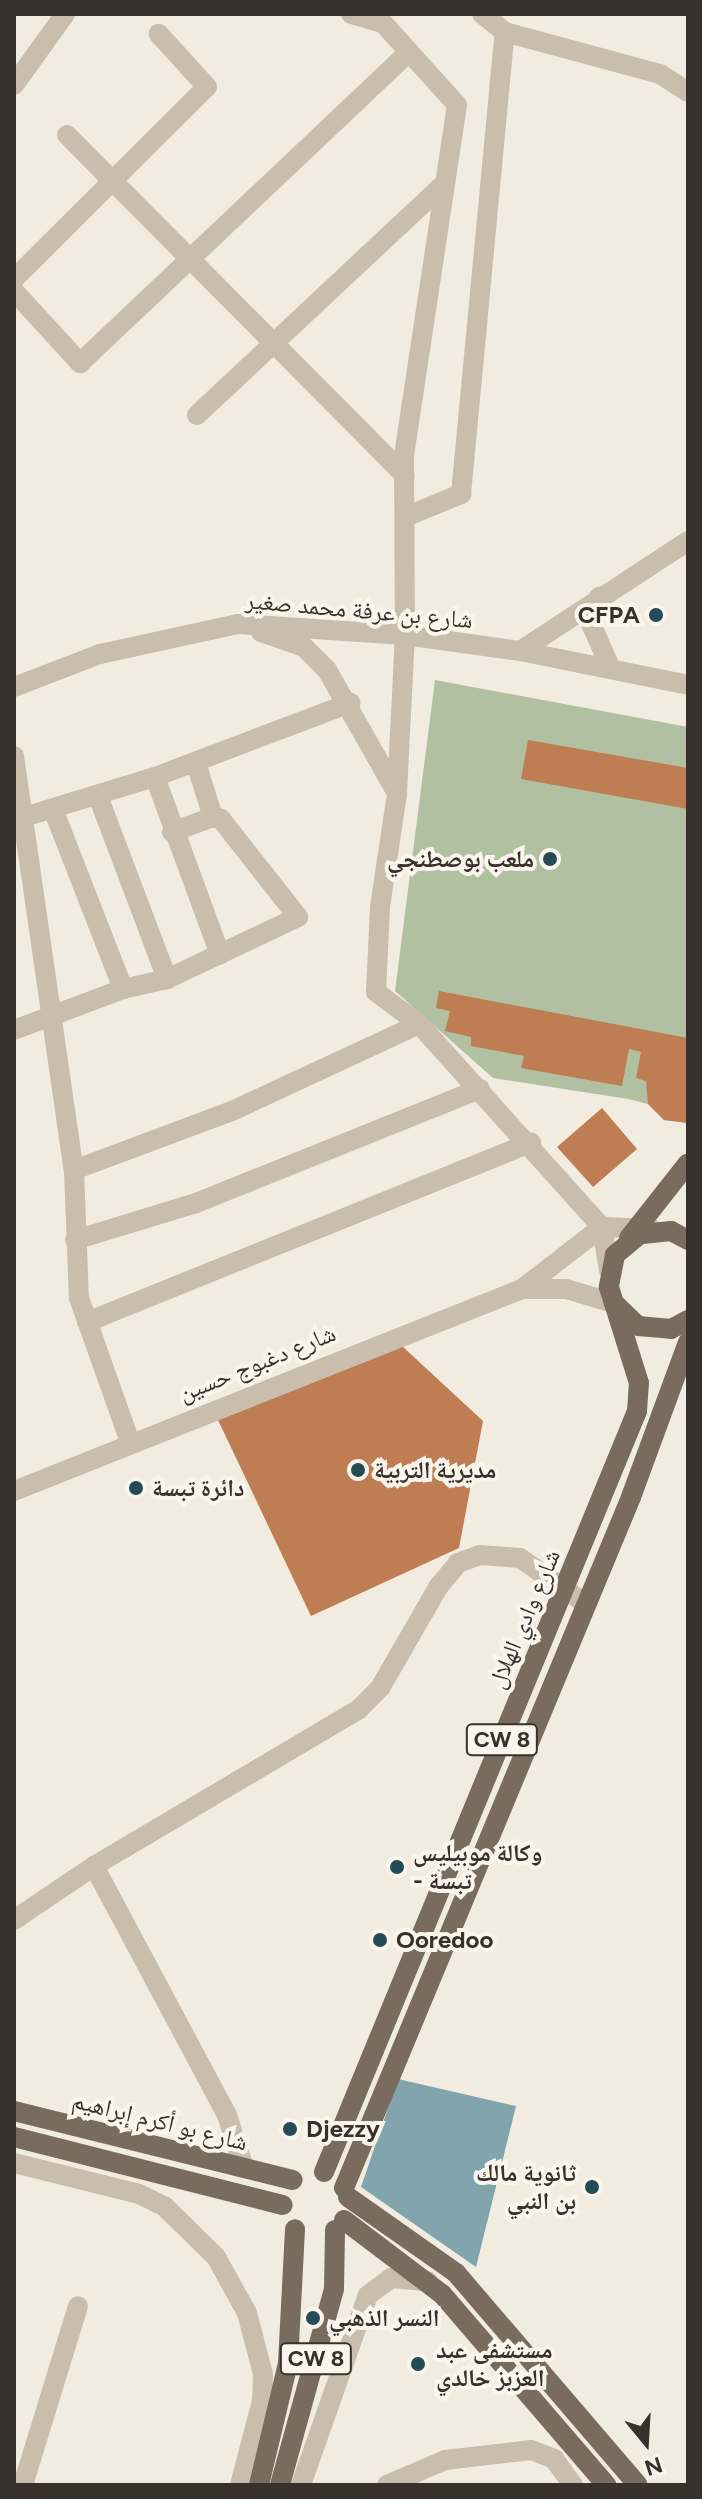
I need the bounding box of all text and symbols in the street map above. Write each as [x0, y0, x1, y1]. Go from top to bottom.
street label: شارع بن عرفة محمد صغير [244, 586, 474, 634]
place label: CFPA [578, 601, 640, 629]
marker: CFPA [647, 606, 665, 624]
place label: ملعب بوصطنجي [387, 845, 534, 873]
marker: ملعب بوصطنجي [541, 850, 559, 868]
street label: شارع دغبوج حسين [174, 1318, 340, 1408]
place label: مديرية التربية [374, 1456, 496, 1484]
marker: مديرية التربية [349, 1461, 367, 1479]
place label: دائرة تبسة [152, 1474, 244, 1502]
marker: دائرة تبسة [127, 1479, 145, 1497]
street label: شارع وادي الهلال [482, 1545, 566, 1693]
road number: CW 8 [464, 1722, 540, 1758]
place label: وكالة موبيليس - تبسة [413, 1839, 542, 1895]
marker: وكالة موبيليس - تبسة [388, 1858, 406, 1876]
place label: Ooredoo [396, 1926, 493, 1954]
marker: Ooredoo [371, 1931, 389, 1949]
street label: شارع بو أكرم إبراهيم [69, 2085, 251, 2157]
place label: Djezzy [306, 2115, 380, 2143]
marker: Djezzy [281, 2120, 299, 2138]
place label: ثانوية مالك بن النبي [476, 2159, 576, 2215]
marker: ثانوية مالك بن النبي [583, 2178, 601, 2196]
place label: النسر الذهبي [329, 2304, 440, 2332]
marker: النسر الذهبي [304, 2309, 322, 2327]
place label: مستشفى عبد العزبز خالدي [436, 2336, 553, 2392]
road number: CW 8 [278, 2341, 354, 2377]
marker: مستشفى عبد العزبز خالدي [407, 2353, 429, 2375]
north arrow [606, 2403, 686, 2483]
text: N [641, 2451, 666, 2482]

